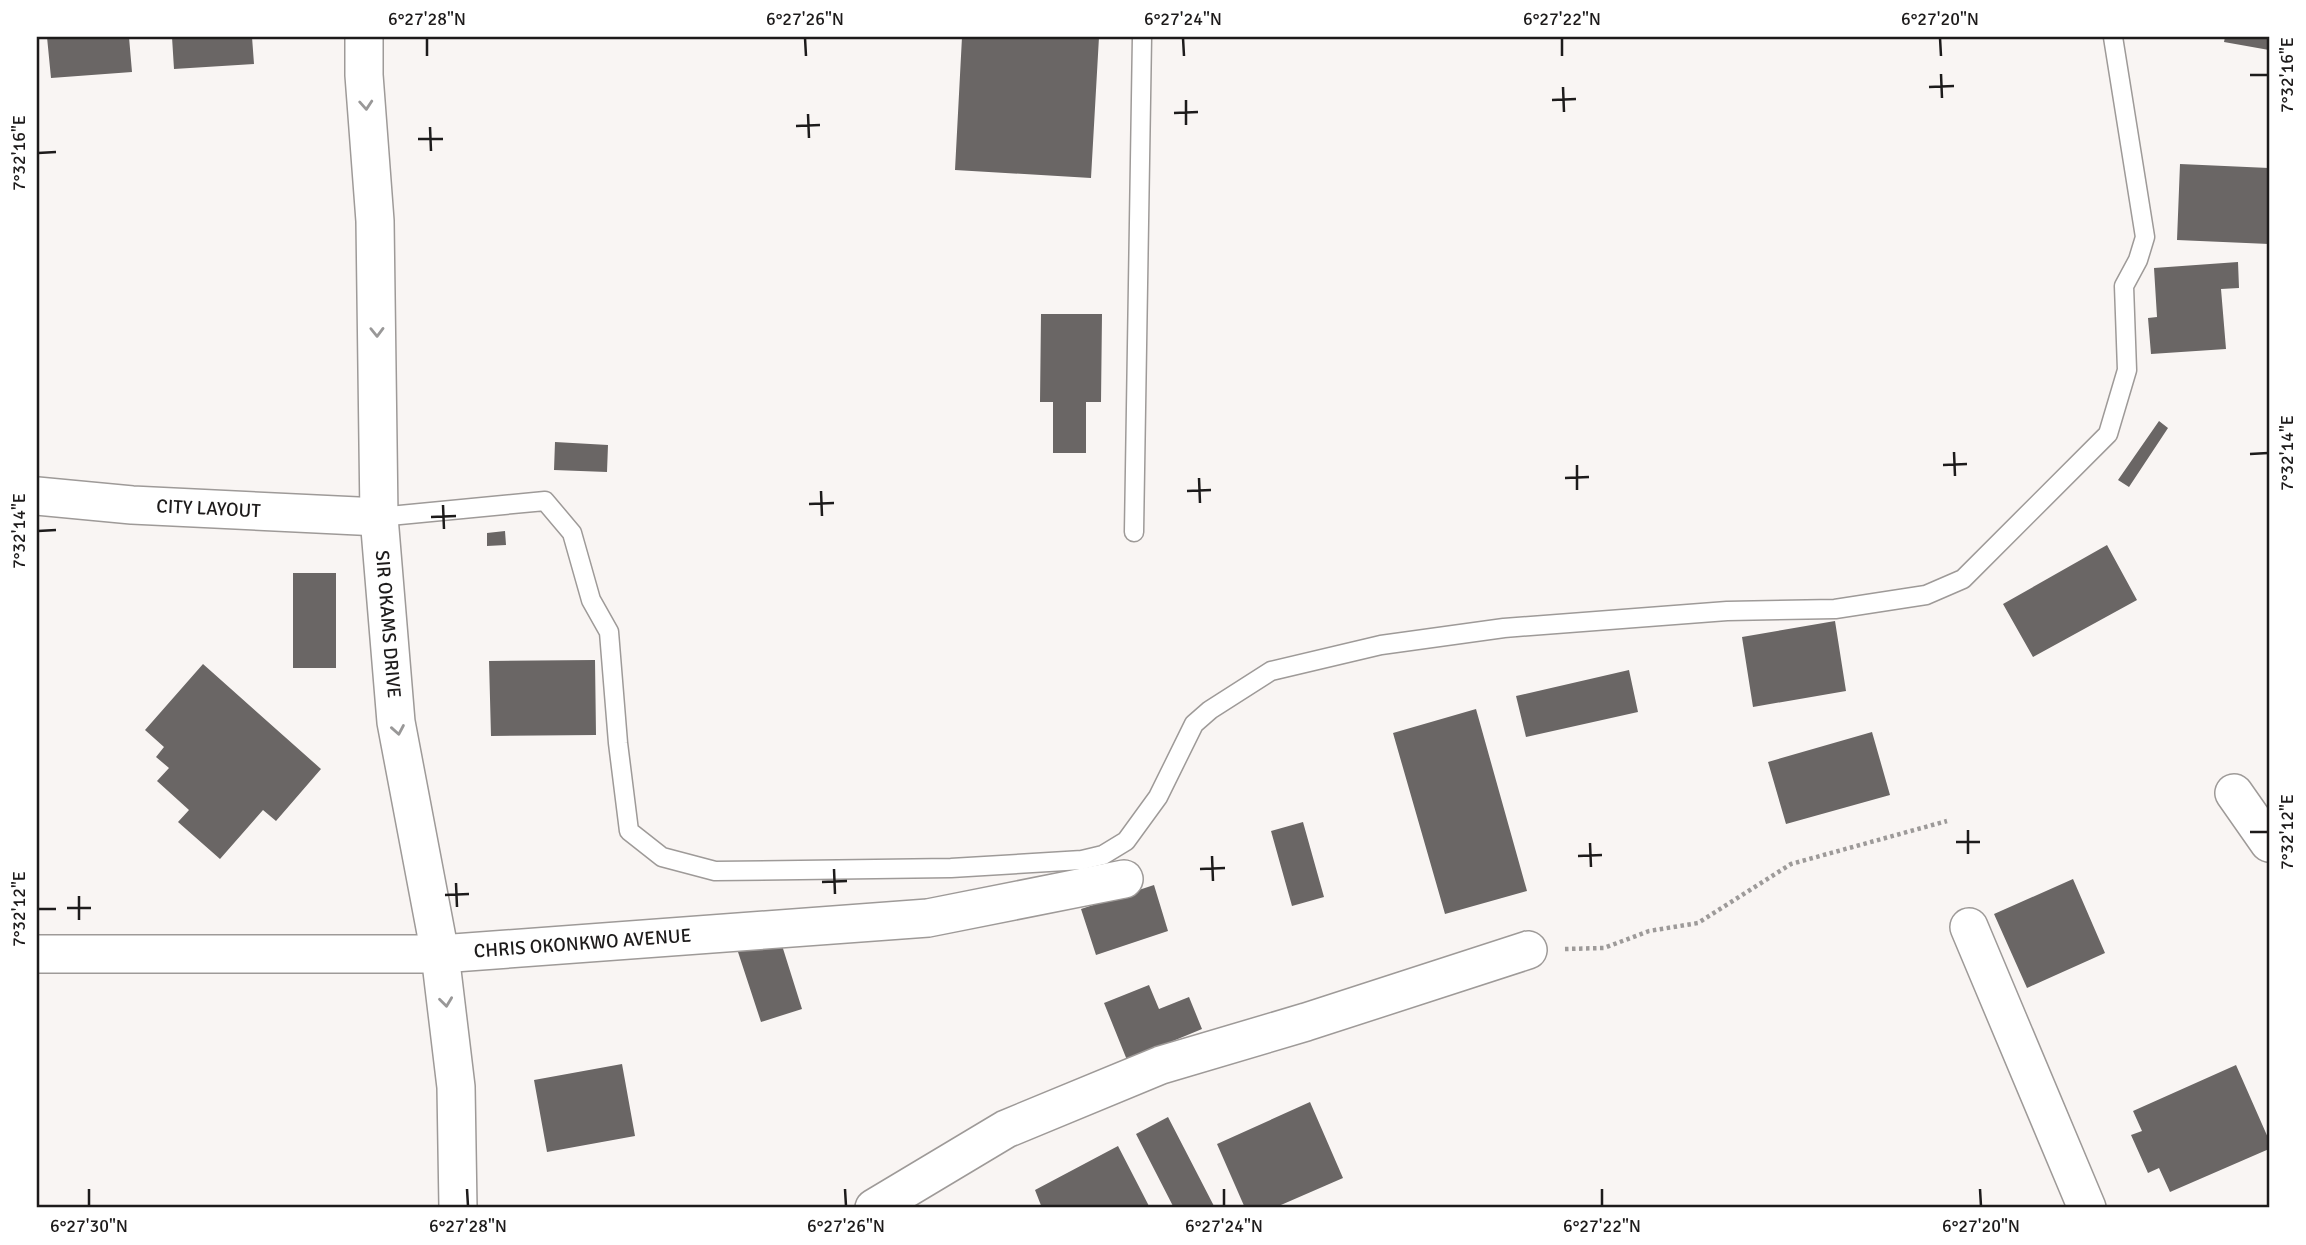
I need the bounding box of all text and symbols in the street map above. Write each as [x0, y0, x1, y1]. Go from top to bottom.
text: 6°27'28"N [388, 8, 466, 30]
text: 6°27'26"N [766, 8, 844, 30]
text: 6°27'24"N [1144, 8, 1222, 30]
text: 6°27'22"N [1523, 8, 1601, 30]
text: 6°27'20"N [1901, 8, 1979, 30]
text: 7°32'16"E [2276, 37, 2298, 113]
one-way arrow [358, 100, 373, 111]
text: 7°32'16"E [8, 115, 30, 191]
one-way arrow [369, 327, 385, 338]
text: 7°32'14"E [2276, 415, 2298, 491]
text: 7°32'14"E [8, 493, 30, 569]
street label: CITY LAYOUT [156, 494, 262, 523]
street label: SIR OKAMS DRIVE [370, 549, 406, 699]
one-way arrow [390, 724, 405, 736]
text: 7°32'12"E [2276, 794, 2298, 870]
text: 7°32'12"E [8, 871, 30, 947]
street label: CHRIS OKONKWO AVENUE [473, 923, 692, 963]
one-way arrow [438, 997, 453, 1008]
text: 6°27'30"N [50, 1215, 128, 1237]
text: 6°27'28"N [429, 1215, 507, 1237]
text: 6°27'26"N [807, 1215, 885, 1237]
text: 6°27'24"N [1185, 1215, 1263, 1237]
text: 6°27'22"N [1563, 1215, 1641, 1237]
text: 6°27'20"N [1942, 1215, 2020, 1237]

